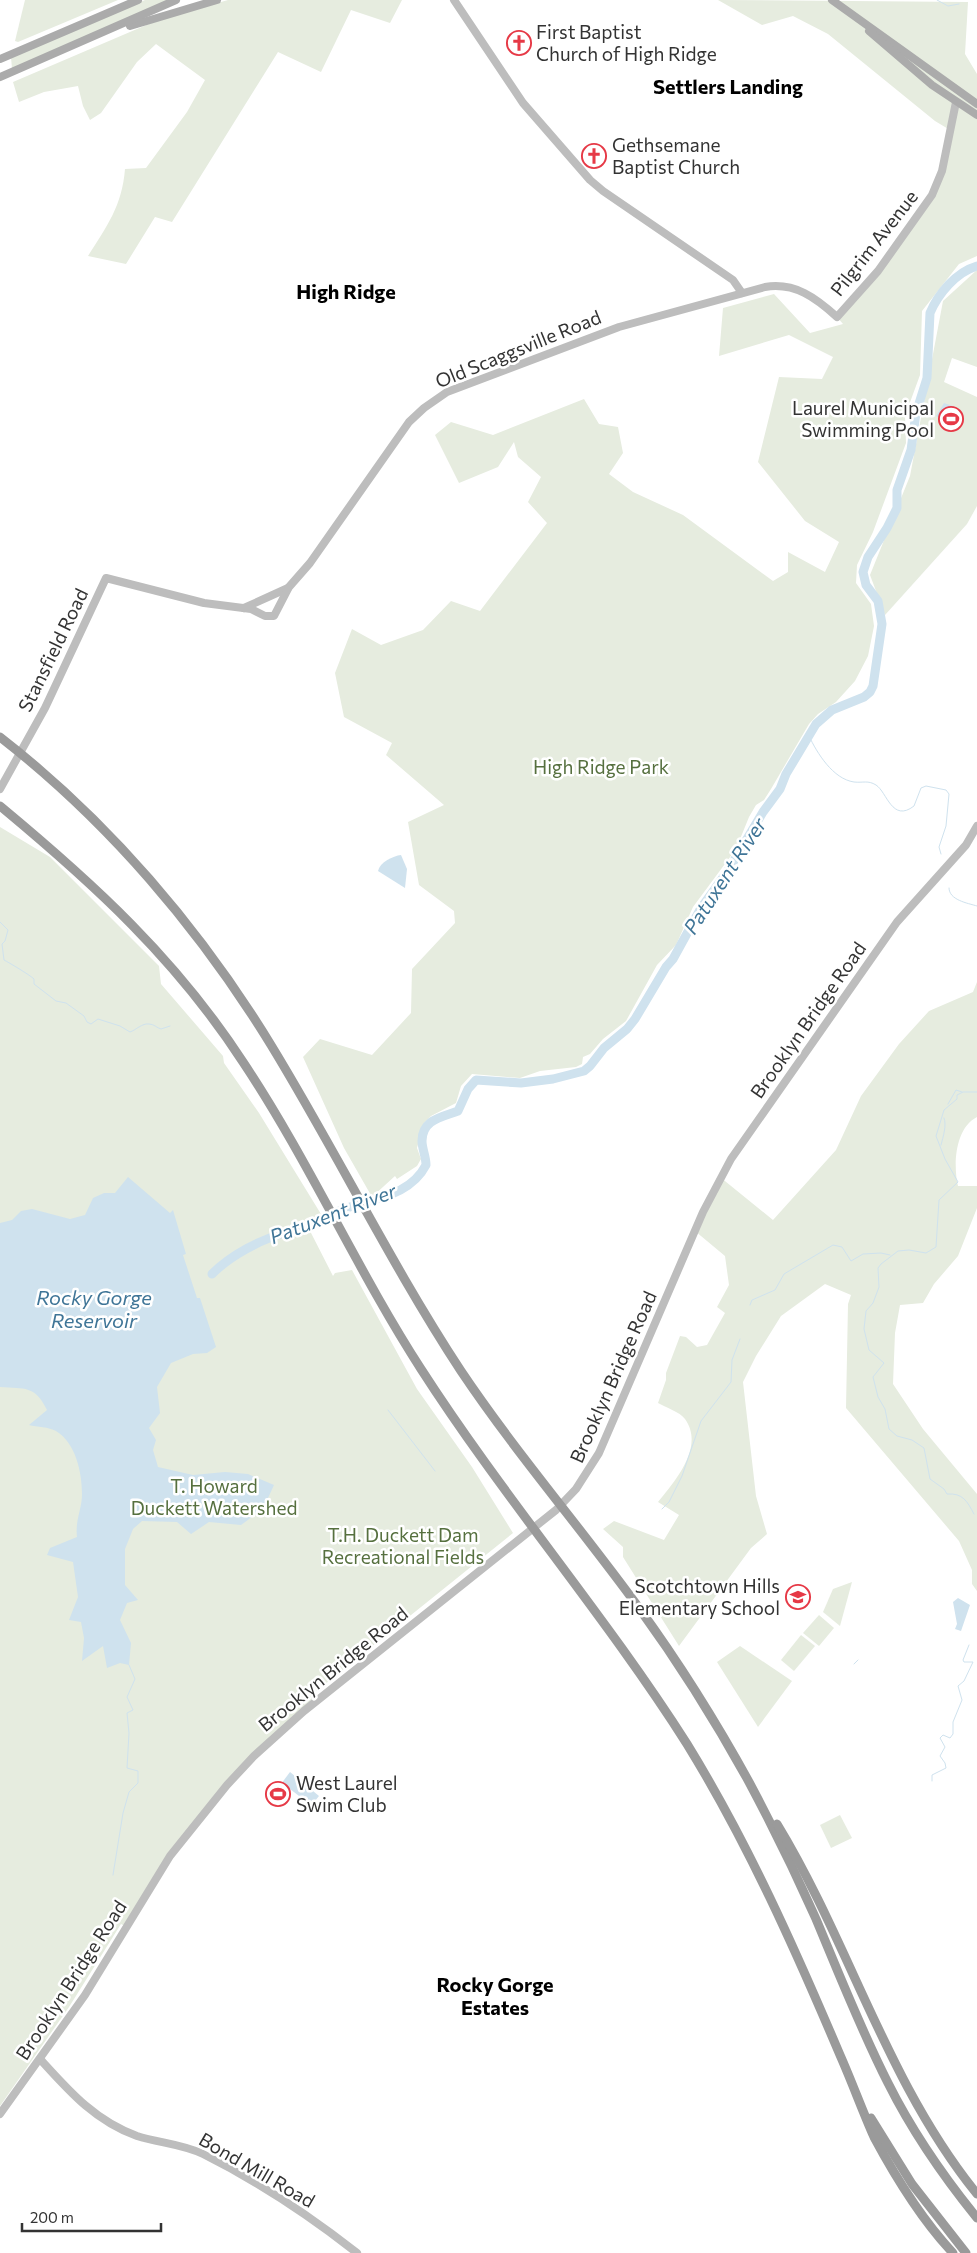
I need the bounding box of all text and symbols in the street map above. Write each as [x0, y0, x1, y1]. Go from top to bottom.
place label: First Baptist Church of High Ridge [536, 20, 717, 65]
church icon: First Baptist Church of High Ridge [506, 30, 532, 56]
district label: Settlers Landing [653, 74, 803, 98]
place label: Gethsemane Baptist Church [612, 133, 740, 178]
church icon: Gethsemane Baptist Church [581, 143, 607, 169]
street label: Pilgrim Avenue [825, 185, 922, 300]
district label: High Ridge [296, 279, 396, 303]
street label: Old Scaggsville Road [432, 305, 604, 392]
place label: Laurel Municipal Swimming Pool [792, 396, 934, 441]
sports icon: Laurel Municipal Swimming Pool [938, 406, 964, 432]
street label: Stansfield Road [13, 584, 92, 715]
park label: High Ridge Park [533, 755, 669, 778]
water label: Patuxent River [678, 812, 771, 938]
street label: Brooklyn Bridge Road [745, 937, 870, 1102]
water label: Patuxent River [266, 1178, 400, 1248]
water label: Rocky Gorge Reservoir [36, 1285, 152, 1332]
street label: Brooklyn Bridge Road [564, 1287, 661, 1466]
park label: T. Howard Duckett Watershed [131, 1474, 297, 1519]
park label: T.H. Duckett Dam Recreational Fields [322, 1523, 484, 1568]
place label: Scotchtown Hills Elementary School [619, 1574, 780, 1619]
school or university icon: Scotchtown Hills Elementary School [785, 1584, 811, 1610]
street label: Brooklyn Bridge Road [253, 1601, 412, 1736]
place label: West Laurel Swim Club [296, 1771, 398, 1816]
sports icon: West Laurel Swim Club [265, 1781, 291, 1807]
street label: Brooklyn Bridge Road [10, 1896, 131, 2064]
district label: Rocky Gorge Estates [436, 1972, 554, 2019]
street label: Bond Mill Road [195, 2127, 319, 2212]
scale bar [22, 2200, 161, 2232]
text: 200 m [30, 2208, 74, 2226]

